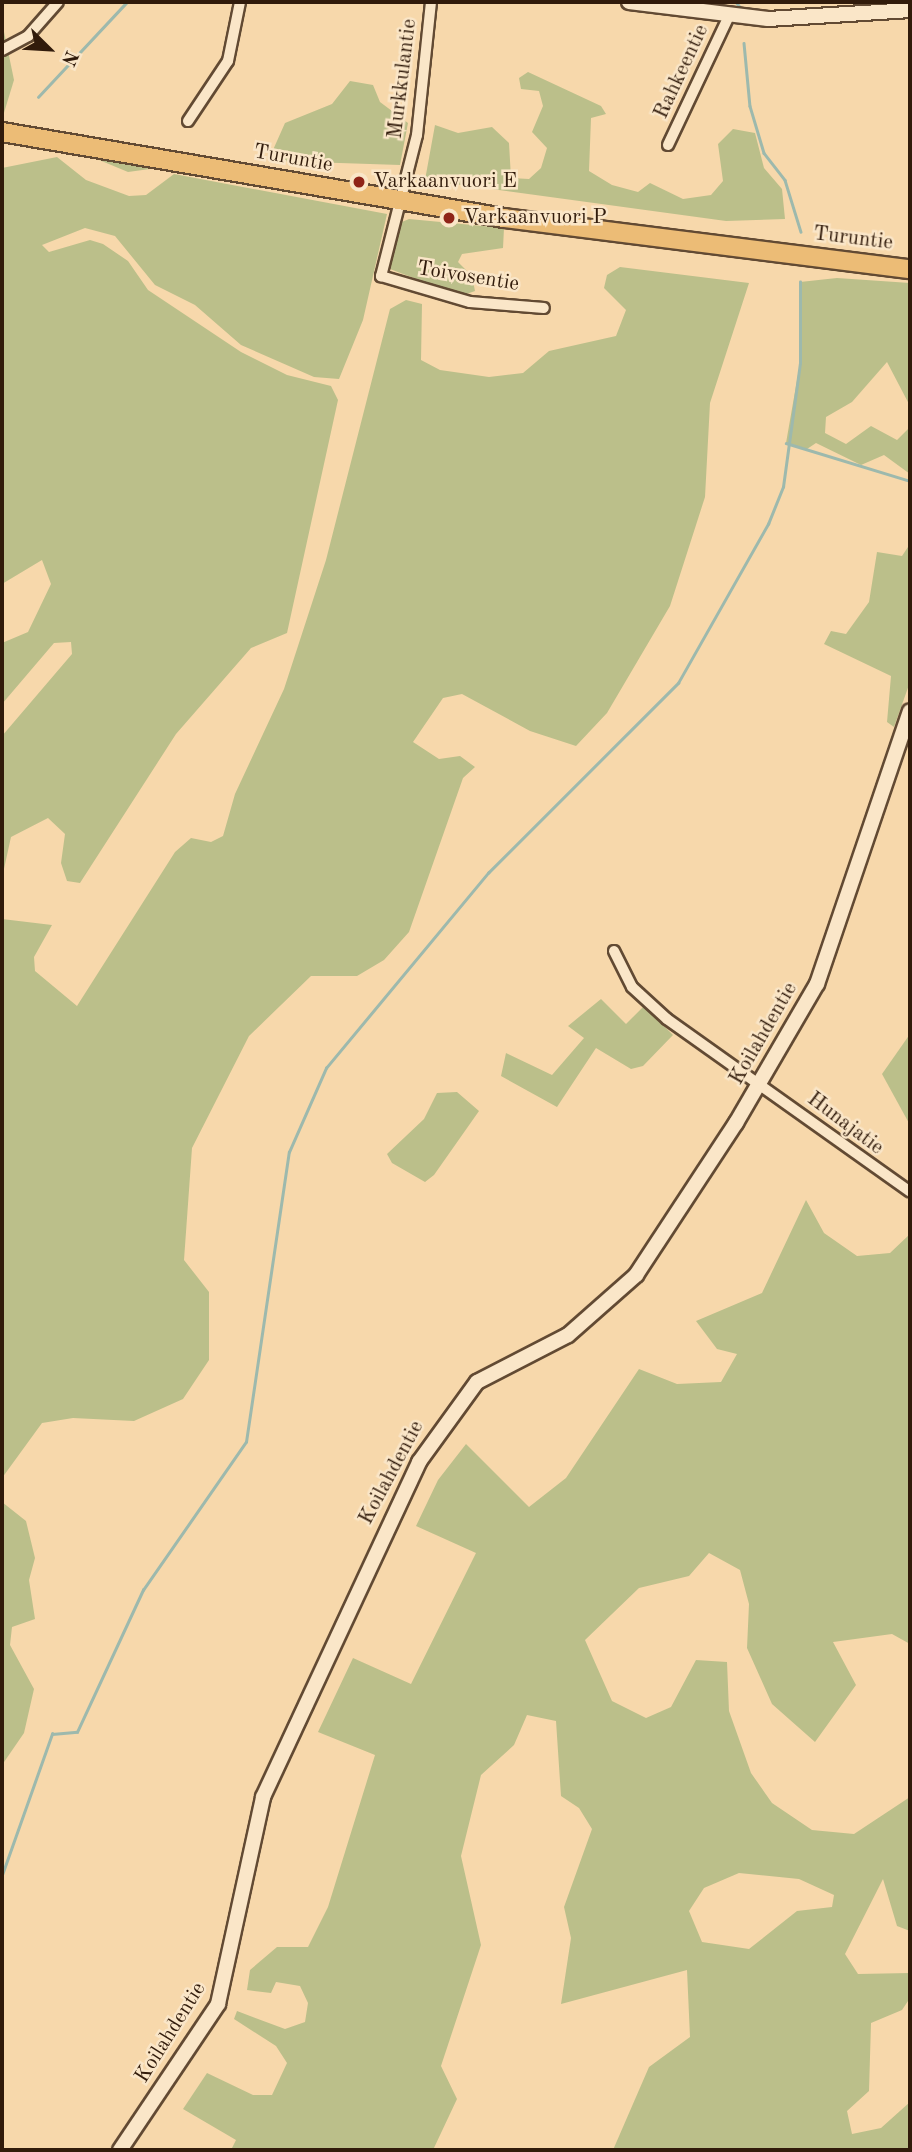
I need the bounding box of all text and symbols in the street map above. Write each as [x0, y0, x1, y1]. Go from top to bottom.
north arrow [14, 14, 84, 84]
street label: Murkkulantie [383, 18, 423, 140]
street label: Rahkeentie [649, 21, 715, 123]
text: N [57, 47, 80, 68]
street label: Turuntie [251, 140, 335, 178]
place label: Varkaanvuori E [373, 169, 517, 195]
marker: Varkaanvuori E [351, 174, 367, 190]
place label: Varkaanvuori P [463, 205, 607, 231]
marker: Varkaanvuori P [441, 210, 457, 226]
street label: Turuntie [812, 222, 894, 256]
street label: Toivosentie [415, 257, 521, 297]
street label: Koilahdentie [725, 978, 803, 1090]
street label: Hunajatie [802, 1087, 888, 1161]
street label: Koilahdentie [354, 1417, 430, 1529]
street label: Koilahdentie [130, 1978, 212, 2088]

